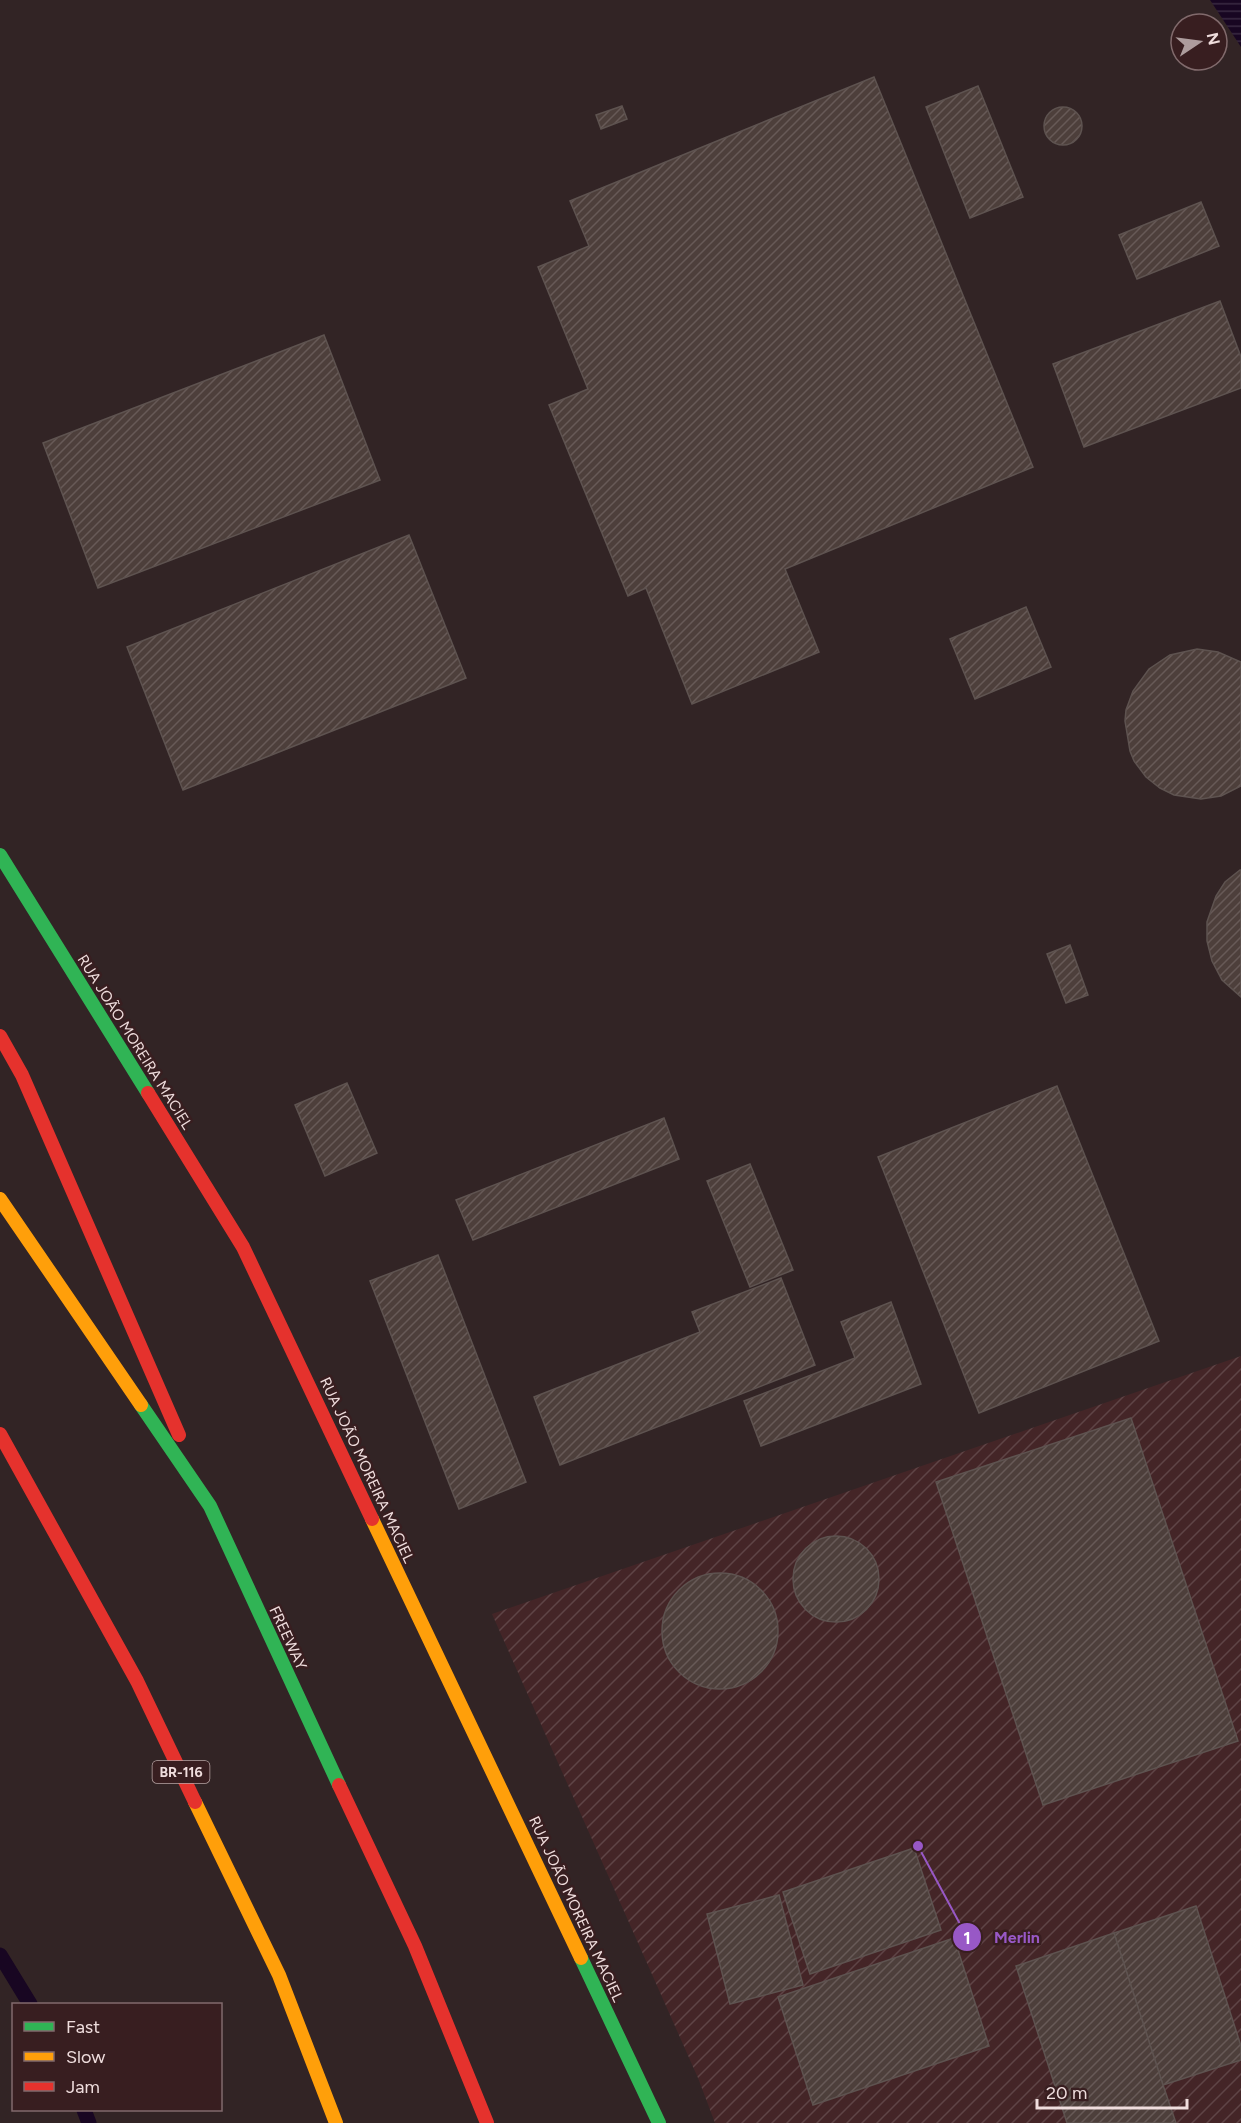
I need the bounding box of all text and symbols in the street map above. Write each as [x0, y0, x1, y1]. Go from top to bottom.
north arrow [1169, 12, 1229, 72]
text: N [1202, 31, 1224, 47]
street label: RUA JOÃO MOREIRA MACIEL [74, 951, 196, 1133]
street label: RUA JOÃO MOREIRA MACIEL [316, 1374, 418, 1566]
street label: FREEWAY [265, 1603, 311, 1673]
road number: BR-116 [152, 1761, 210, 1783]
street label: RUA JOÃO MOREIRA MACIEL [525, 1813, 627, 2005]
callout: Merlin [952, 1920, 1052, 1954]
text: 1 [963, 1927, 971, 1949]
text: Merlin [994, 1928, 1040, 1947]
legend [12, 2003, 222, 2111]
text: Fast [66, 2016, 100, 2038]
text: Slow [66, 2046, 105, 2068]
scale bar [1037, 2072, 1187, 2110]
text: Jam [66, 2076, 100, 2098]
text: 20 m [1046, 2082, 1087, 2104]

